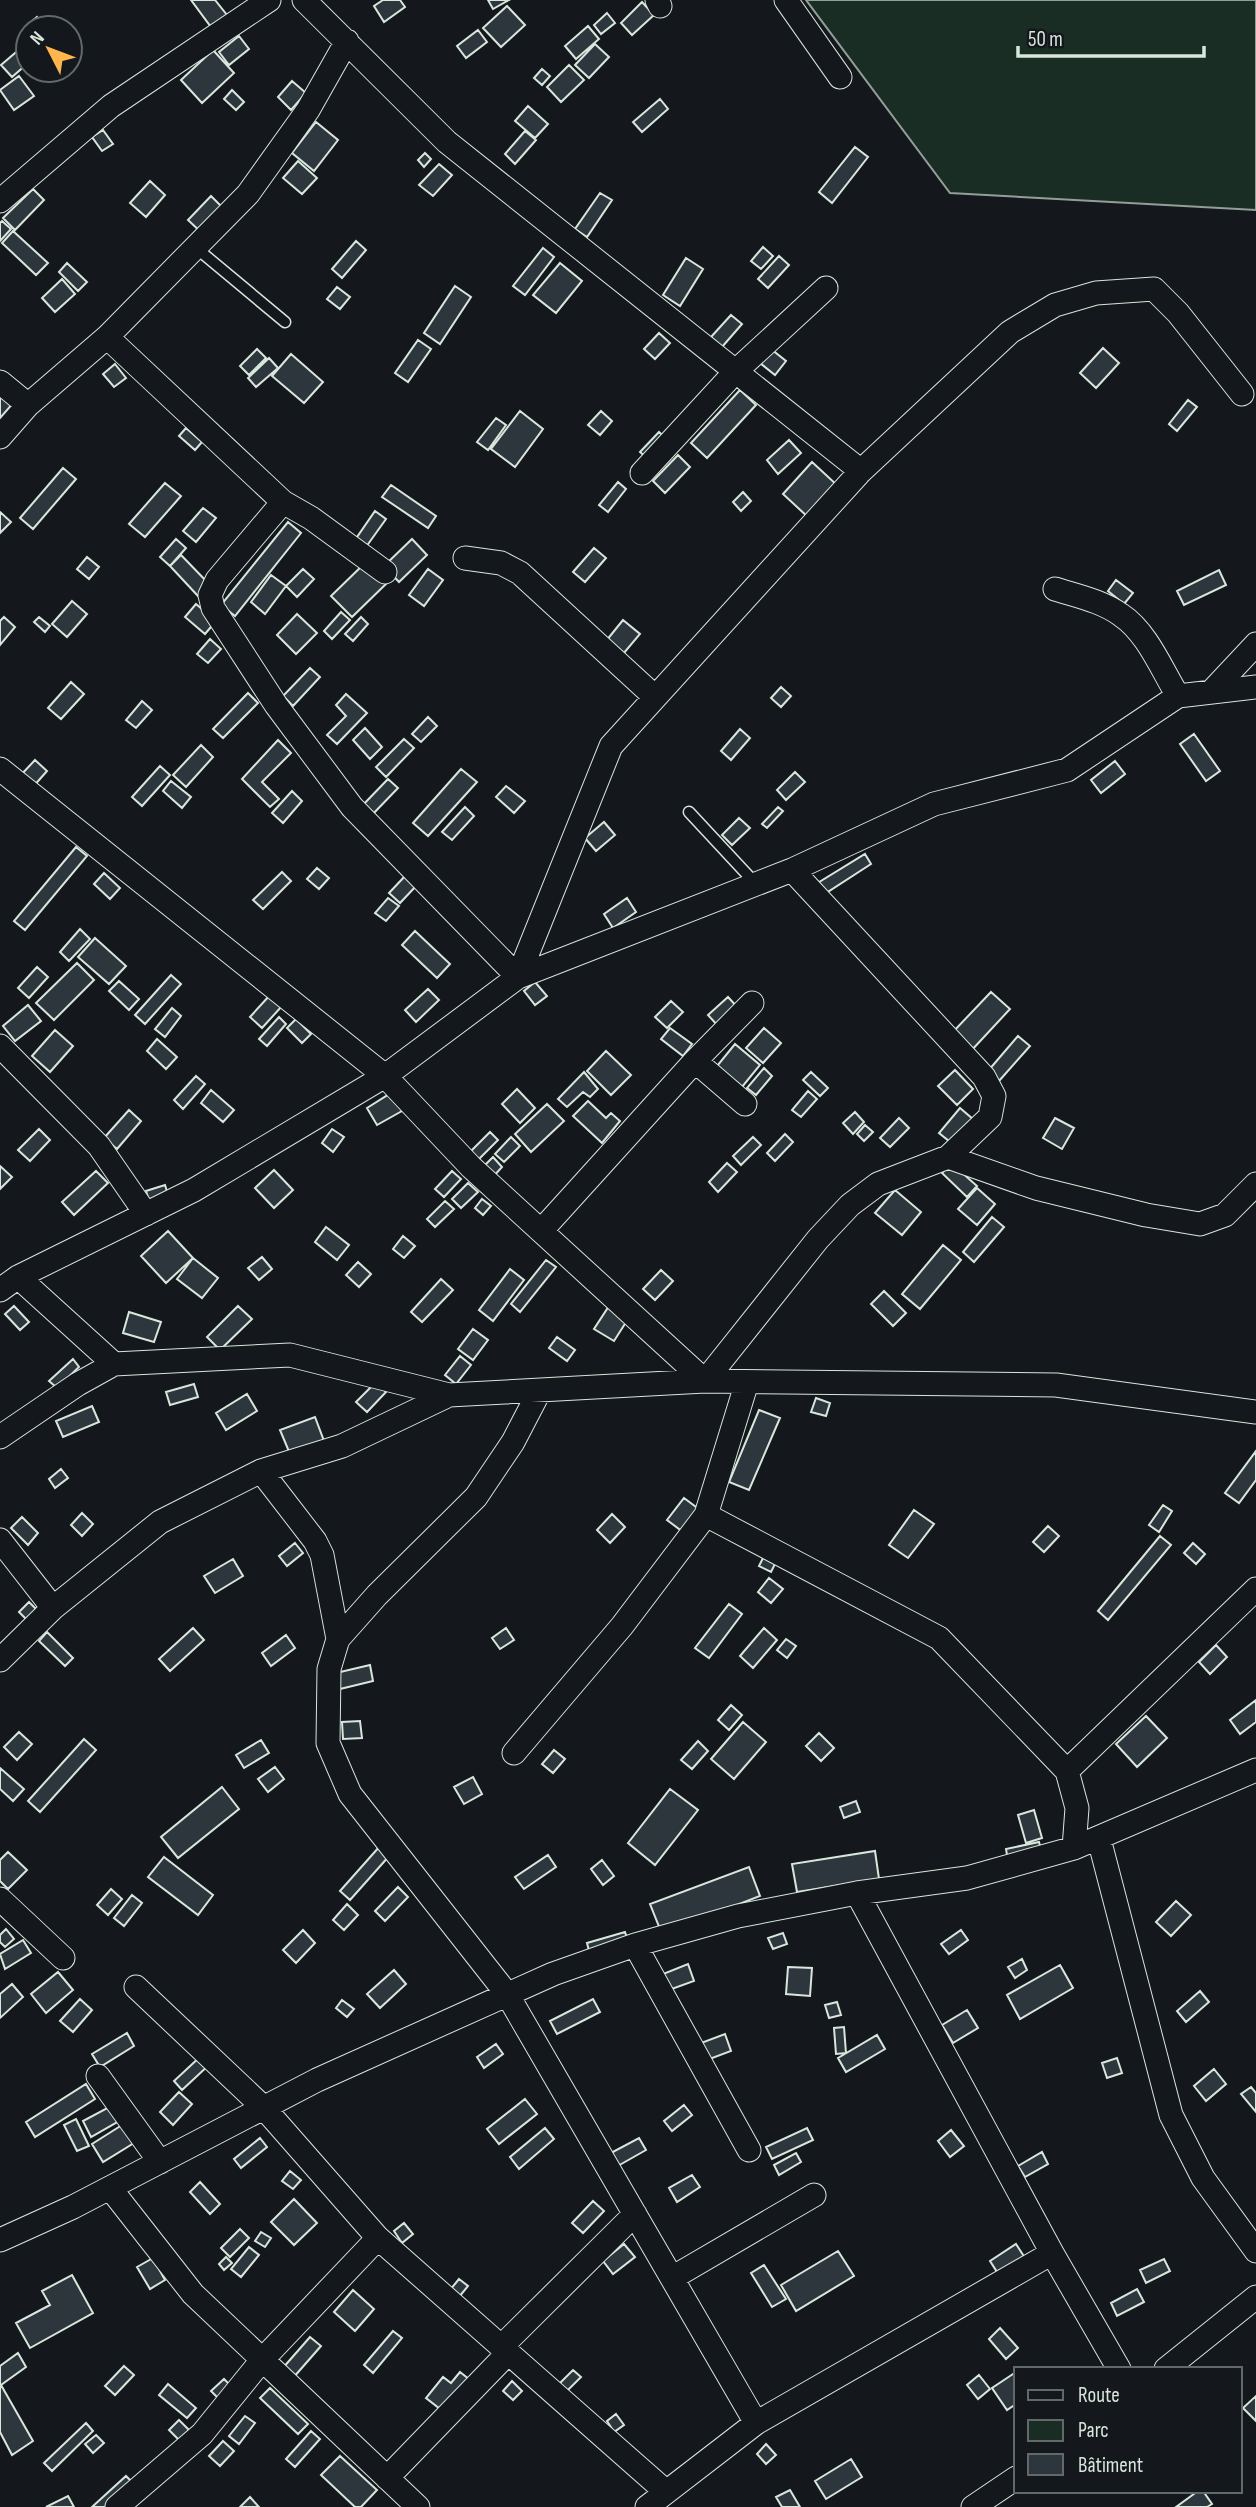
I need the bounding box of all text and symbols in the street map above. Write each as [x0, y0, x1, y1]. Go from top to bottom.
north arrow [14, 14, 84, 84]
scale bar [1018, 14, 1204, 58]
text: N [26, 27, 49, 50]
text: 50 m [1028, 27, 1063, 52]
legend [1014, 2367, 1242, 2493]
text: Route [1078, 2383, 1120, 2408]
text: Parc [1078, 2418, 1109, 2443]
text: Bâtiment [1078, 2453, 1143, 2478]

